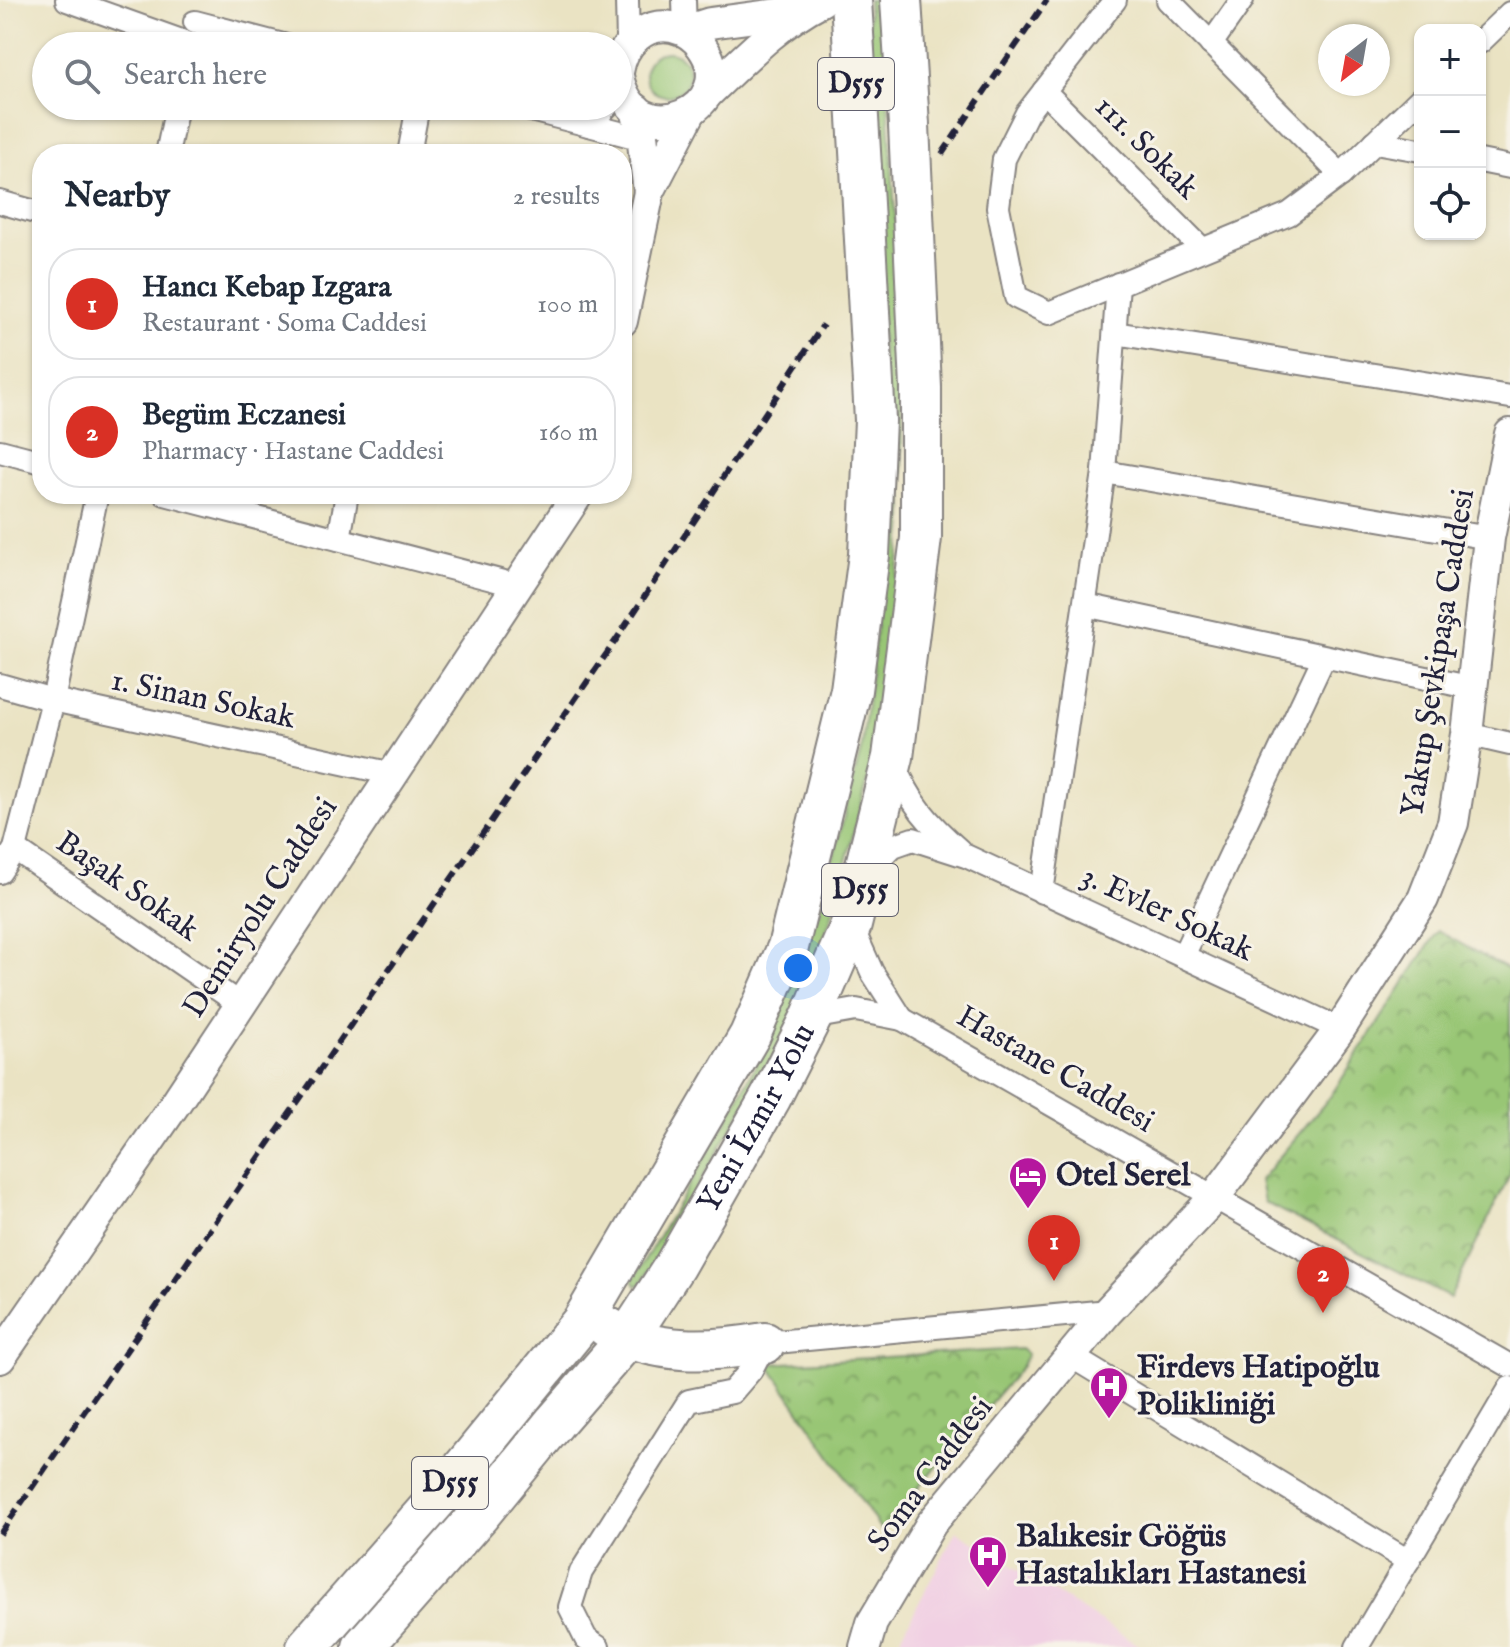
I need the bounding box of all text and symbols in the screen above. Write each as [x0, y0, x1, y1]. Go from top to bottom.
north arrow [1318, 24, 1390, 96]
map controls [1414, 24, 1486, 240]
button: + [1414, 24, 1486, 96]
search box [32, 32, 632, 120]
icon: search [60, 54, 104, 98]
text: Search here [124, 57, 267, 95]
road number: D555 [818, 58, 894, 110]
street label: 111. Sokak [1085, 87, 1208, 210]
button: − [1414, 96, 1486, 168]
button: locate [1414, 168, 1486, 240]
text: Nearby [64, 175, 170, 218]
text: 2 results [513, 180, 600, 213]
text: Hancı Kebap Izgara [142, 269, 391, 307]
text: 1 [87, 288, 97, 321]
text: 100 m [537, 288, 598, 321]
text: Restaurant · Soma Caddesi [142, 307, 427, 340]
text: Begüm Eczanesi [142, 397, 346, 435]
text: 2 [86, 416, 98, 449]
text: 160 m [539, 416, 598, 449]
text: Pharmacy · Hastane Caddesi [142, 435, 444, 468]
street label: Yakup Şevkipaşa Caddesi [1393, 486, 1485, 820]
street label: 1. Sinan Sokak [107, 660, 300, 740]
street label: Demiryolu Caddesi [174, 790, 348, 1026]
street label: Başak Sokak [47, 823, 207, 952]
street label: 3. Evler Sokak [1074, 856, 1260, 972]
road number: D555 [822, 864, 898, 916]
your location [778, 948, 818, 988]
street label: Hastane Caddesi [949, 997, 1161, 1143]
street label: Yeni İzmir Yolu [689, 1017, 825, 1220]
hotel icon: Otel Serel [1007, 1155, 1049, 1210]
place label: Otel Serel [1056, 1156, 1191, 1197]
pin: 1 [1028, 1215, 1080, 1281]
pin: 2 [1297, 1247, 1349, 1313]
place label: Firdevs Hatipoğlu Polikliniği [1137, 1348, 1380, 1426]
hospital icon: Firdevs Hatipoğlu Polikliniği [1088, 1365, 1130, 1420]
street label: Soma Caddesi [859, 1389, 1003, 1561]
road number: D555 [412, 1457, 488, 1509]
place label: Balıkesir Göğüs Hastalıkları Hastanesi [1016, 1517, 1307, 1595]
hospital icon: Balıkesir Göğüs Hastalıkları Hastanesi [967, 1534, 1009, 1589]

